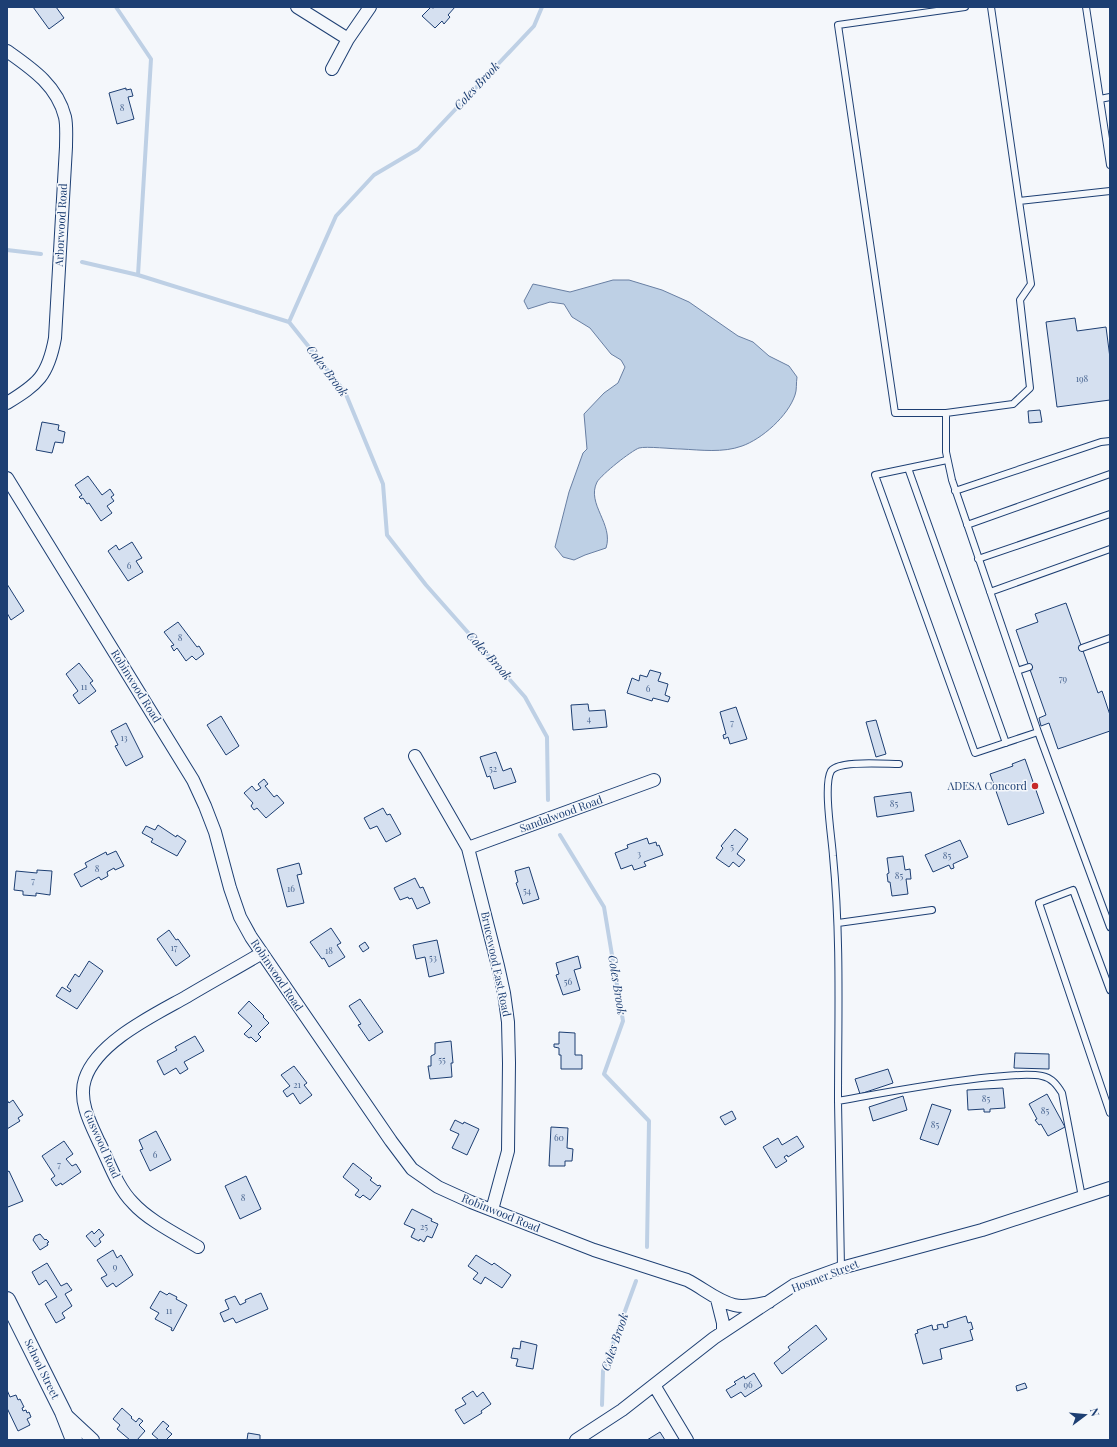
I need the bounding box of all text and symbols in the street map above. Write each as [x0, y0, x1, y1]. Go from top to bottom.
water label: Coles Brook [450, 58, 503, 113]
house number: 8 [120, 101, 125, 113]
street label: Arborwood Road [51, 182, 70, 268]
water label: Coles Brook [303, 341, 352, 399]
house number: 198 [1076, 372, 1089, 384]
house number: 6 [127, 559, 132, 571]
water label: Coles Brook [464, 628, 516, 683]
house number: 8 [178, 631, 183, 643]
street label: Robinwood Road [108, 646, 165, 726]
house number: 79 [1059, 672, 1068, 684]
house number: 11 [81, 680, 88, 692]
house number: 6 [646, 682, 651, 694]
house number: 4 [587, 712, 592, 724]
house number: 7 [730, 716, 734, 728]
house number: 13 [120, 731, 128, 743]
house number: 52 [489, 762, 497, 774]
place label: ADESA Concord [947, 778, 1028, 793]
marker: ADESA Concord [1030, 781, 1040, 791]
street label: Sandalwood Road [517, 791, 605, 836]
house number: 85 [890, 797, 898, 809]
house number: 5 [730, 840, 734, 852]
house number: 3 [637, 847, 641, 859]
house number: 85 [943, 849, 951, 861]
house number: 8 [95, 862, 100, 874]
house number: 85 [895, 869, 903, 881]
house number: 7 [31, 874, 35, 886]
house number: 16 [287, 882, 295, 894]
house number: 54 [523, 884, 532, 896]
street label: Brucewood East Road [478, 910, 515, 1018]
street label: Robinwood Road [248, 936, 307, 1014]
house number: 17 [171, 941, 178, 953]
house number: 18 [325, 944, 333, 956]
house number: 53 [429, 951, 437, 963]
water label: Coles Brook [605, 954, 631, 1016]
house number: 56 [564, 975, 573, 987]
house number: 55 [438, 1053, 446, 1065]
house number: 21 [293, 1078, 301, 1090]
house number: 85 [982, 1092, 990, 1104]
house number: 85 [1041, 1104, 1049, 1116]
street label: Guswood Road [81, 1107, 125, 1181]
house number: 85 [931, 1118, 939, 1130]
house number: 60 [554, 1131, 564, 1143]
house number: 6 [153, 1148, 158, 1160]
house number: 7 [57, 1158, 61, 1170]
street label: Robinwood Road [460, 1190, 543, 1235]
house number: 8 [241, 1191, 246, 1203]
house number: 25 [420, 1220, 428, 1232]
street label: Hosmer Street [789, 1256, 861, 1295]
house number: 9 [113, 1260, 118, 1272]
house number: 11 [166, 1304, 173, 1316]
water label: Coles Brook [597, 1311, 631, 1373]
street label: School Street [21, 1336, 64, 1401]
house number: 96 [743, 1378, 753, 1390]
north arrow [1065, 1395, 1105, 1435]
text: N [1087, 1406, 1103, 1418]

